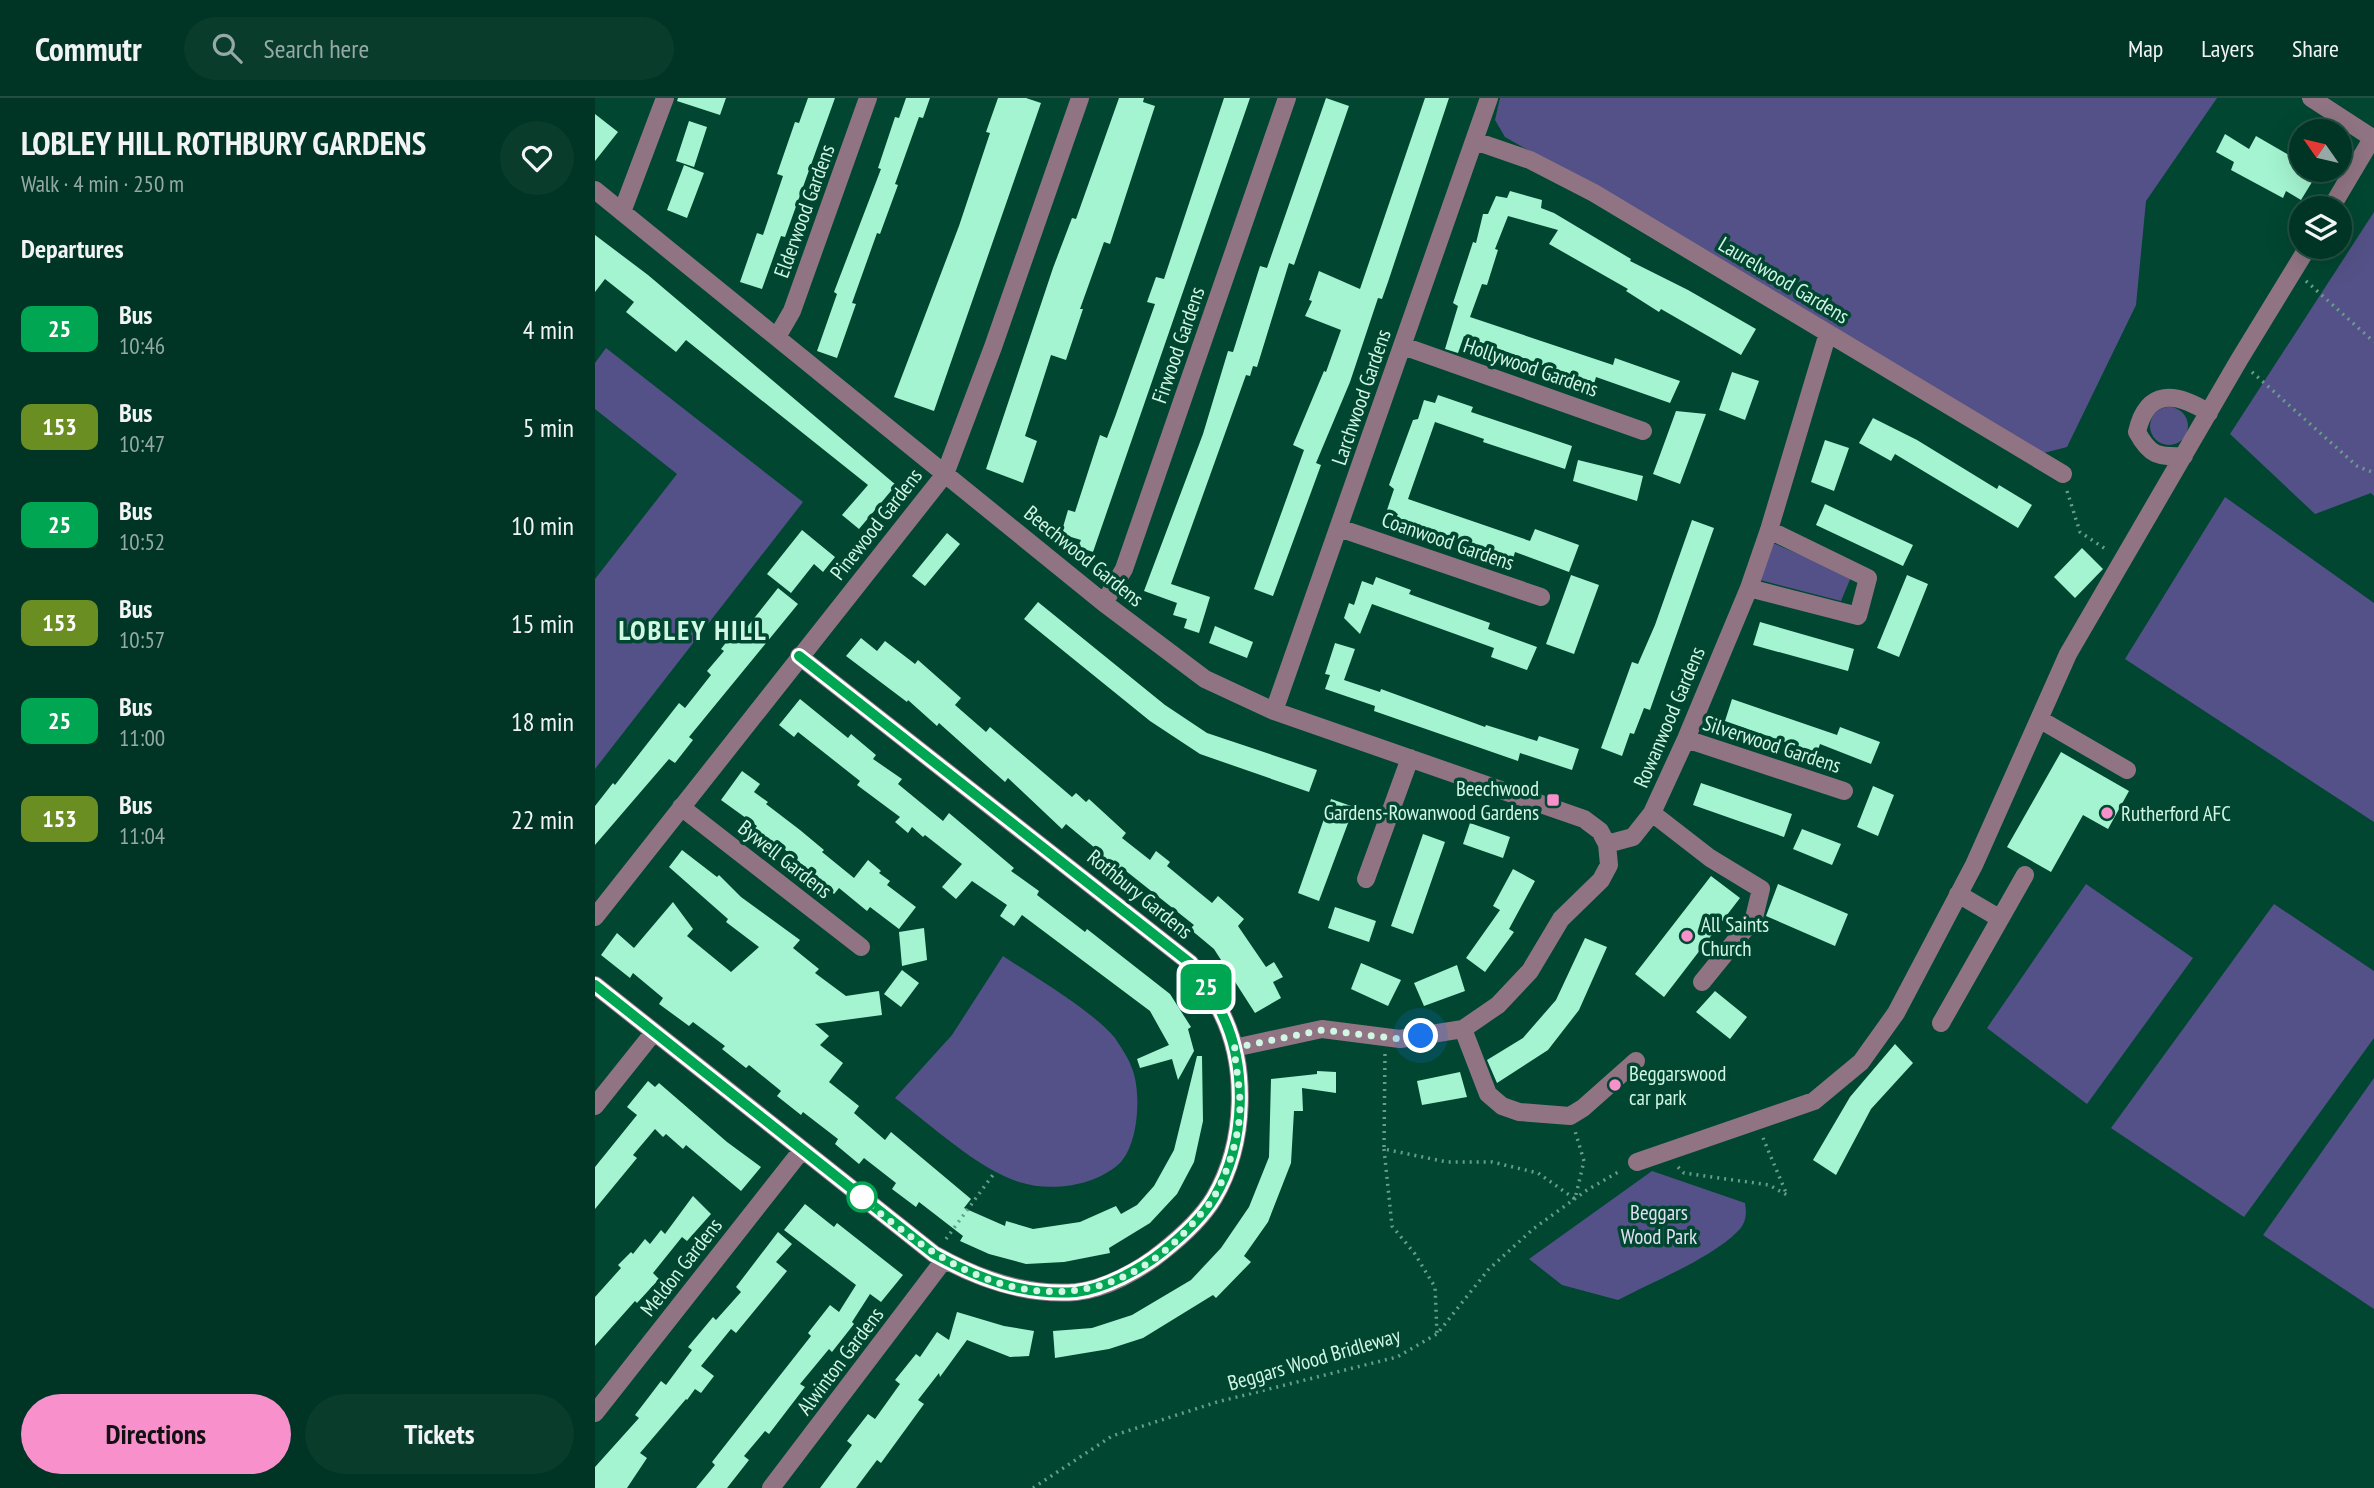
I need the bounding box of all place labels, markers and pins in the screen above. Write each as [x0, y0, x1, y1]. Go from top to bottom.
place label: Beechwood Gardens-Rowanwood Gardens [1324, 775, 1539, 826]
marker: Beechwood Gardens-Rowanwood Gardens [1545, 792, 1561, 808]
place label: Rutherford AFC [2121, 800, 2231, 827]
marker: Rutherford AFC [2099, 805, 2115, 821]
place label: All Saints Church [1701, 911, 1769, 962]
marker: All Saints Church [1679, 928, 1695, 944]
place label: Beggarswood car park [1629, 1060, 1726, 1111]
marker: Beggarswood car park [1607, 1077, 1623, 1093]
unlabelled marker [847, 1182, 877, 1212]

